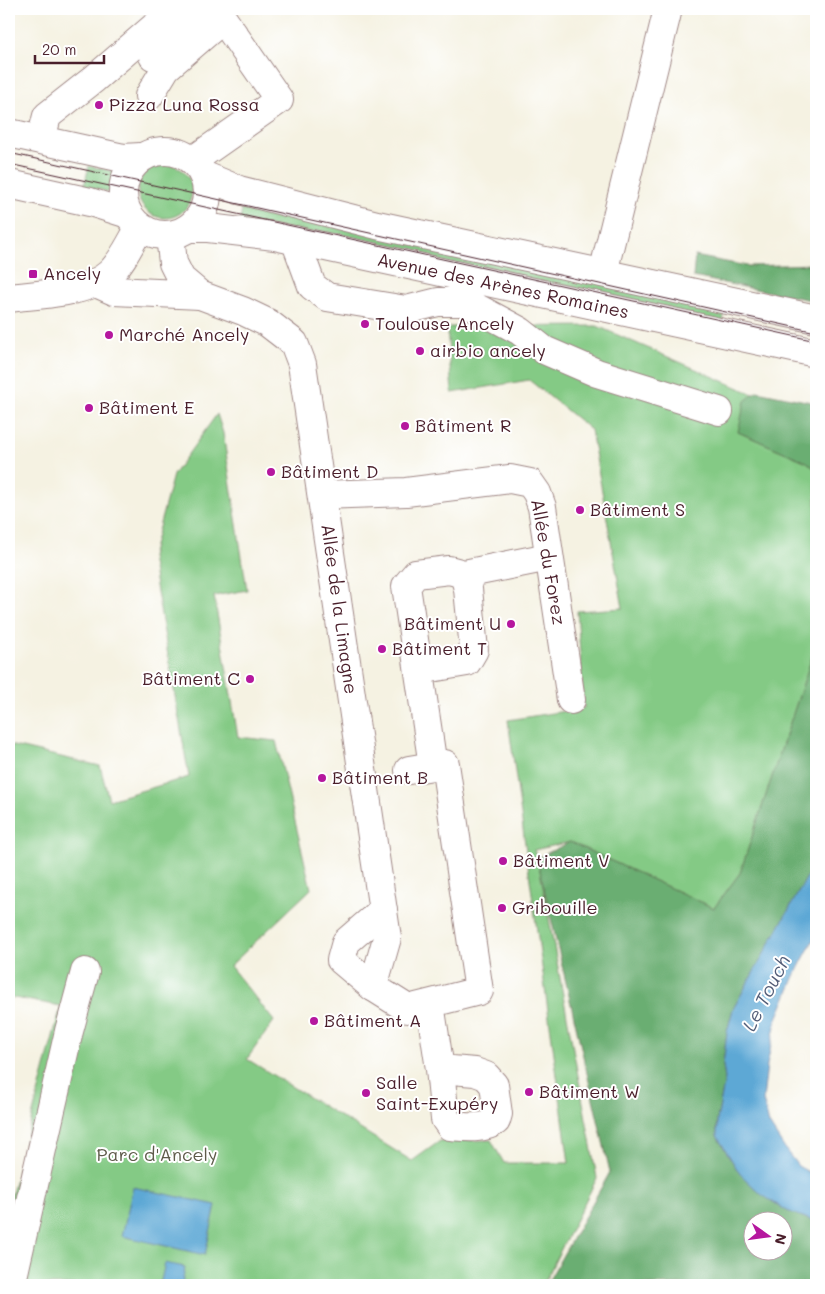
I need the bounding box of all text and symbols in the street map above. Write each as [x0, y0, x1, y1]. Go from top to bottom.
scale bar [35, 32, 104, 64]
text: 20 m [42, 39, 76, 59]
place label: Pizza Luna Rossa [109, 92, 260, 116]
marker: Pizza Luna Rossa [93, 99, 105, 111]
street label: Avenue des Arènes Romaines [375, 247, 631, 323]
place label: Ancely [43, 261, 101, 285]
marker: Ancely [27, 268, 39, 280]
place label: Toulouse Ancely [375, 311, 514, 335]
marker: Toulouse Ancely [359, 318, 371, 330]
place label: Marché Ancely [119, 322, 249, 346]
marker: Marché Ancely [103, 329, 115, 341]
place label: airbio ancely [430, 338, 546, 362]
marker: airbio ancely [414, 345, 426, 357]
place label: Bâtiment E [99, 395, 194, 419]
marker: Bâtiment E [83, 402, 95, 414]
place label: Bâtiment R [415, 413, 512, 437]
marker: Bâtiment R [399, 420, 411, 432]
place label: Bâtiment D [281, 459, 378, 483]
marker: Bâtiment D [265, 466, 277, 478]
street label: Allée du Forez [526, 497, 572, 627]
place label: Bâtiment S [590, 497, 685, 521]
marker: Bâtiment S [574, 504, 586, 516]
street label: Allée de la Limagne [316, 522, 364, 695]
place label: Bâtiment U [404, 611, 501, 635]
marker: Bâtiment U [505, 618, 517, 630]
place label: Bâtiment T [392, 636, 487, 660]
marker: Bâtiment T [376, 643, 388, 655]
place label: Bâtiment C [142, 666, 240, 690]
marker: Bâtiment C [244, 673, 256, 685]
place label: Bâtiment B [332, 765, 428, 789]
marker: Bâtiment B [316, 772, 328, 784]
place label: Bâtiment V [513, 848, 610, 872]
marker: Bâtiment V [497, 855, 509, 867]
place label: Gribouille [512, 895, 598, 919]
marker: Gribouille [496, 902, 508, 914]
water label: Le Touch [736, 951, 795, 1035]
place label: Bâtiment A [324, 1008, 421, 1032]
marker: Bâtiment A [308, 1015, 320, 1027]
place label: Salle Saint-Exupéry [376, 1070, 498, 1115]
place label: Bâtiment W [539, 1079, 640, 1103]
marker: Bâtiment W [523, 1086, 535, 1098]
marker: Salle Saint-Exupéry [360, 1087, 372, 1099]
park label: Parc d'Ancely [96, 1142, 218, 1166]
north arrow [742, 1212, 792, 1262]
text: N [771, 1232, 792, 1247]

